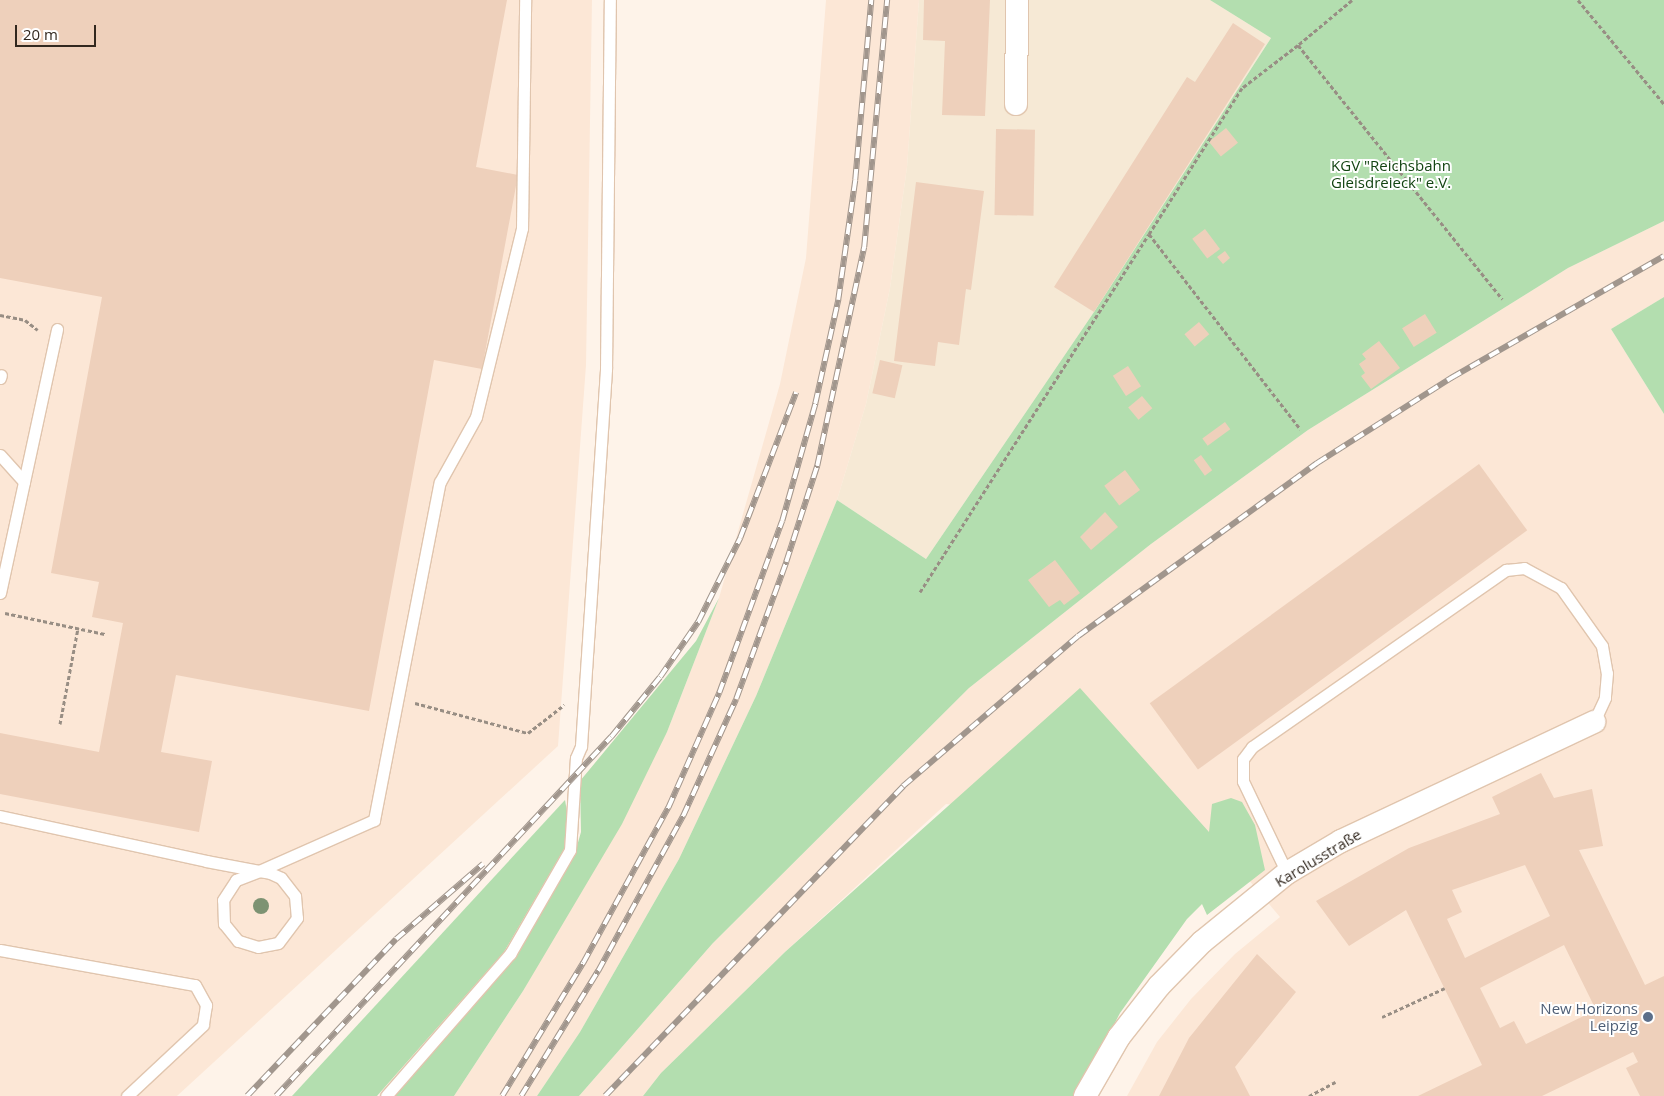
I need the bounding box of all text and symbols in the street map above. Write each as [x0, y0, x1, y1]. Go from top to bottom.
scale bar [18, 15, 99, 47]
text: 20 m [23, 24, 58, 44]
park label: KGV "Reichsbahn Gleisdreieck" e.V. [1331, 156, 1451, 191]
street label: Karolusstraße [1272, 825, 1364, 891]
place label: New Horizons Leipzig [1540, 999, 1638, 1034]
marker: New Horizons Leipzig [1642, 1011, 1654, 1023]

